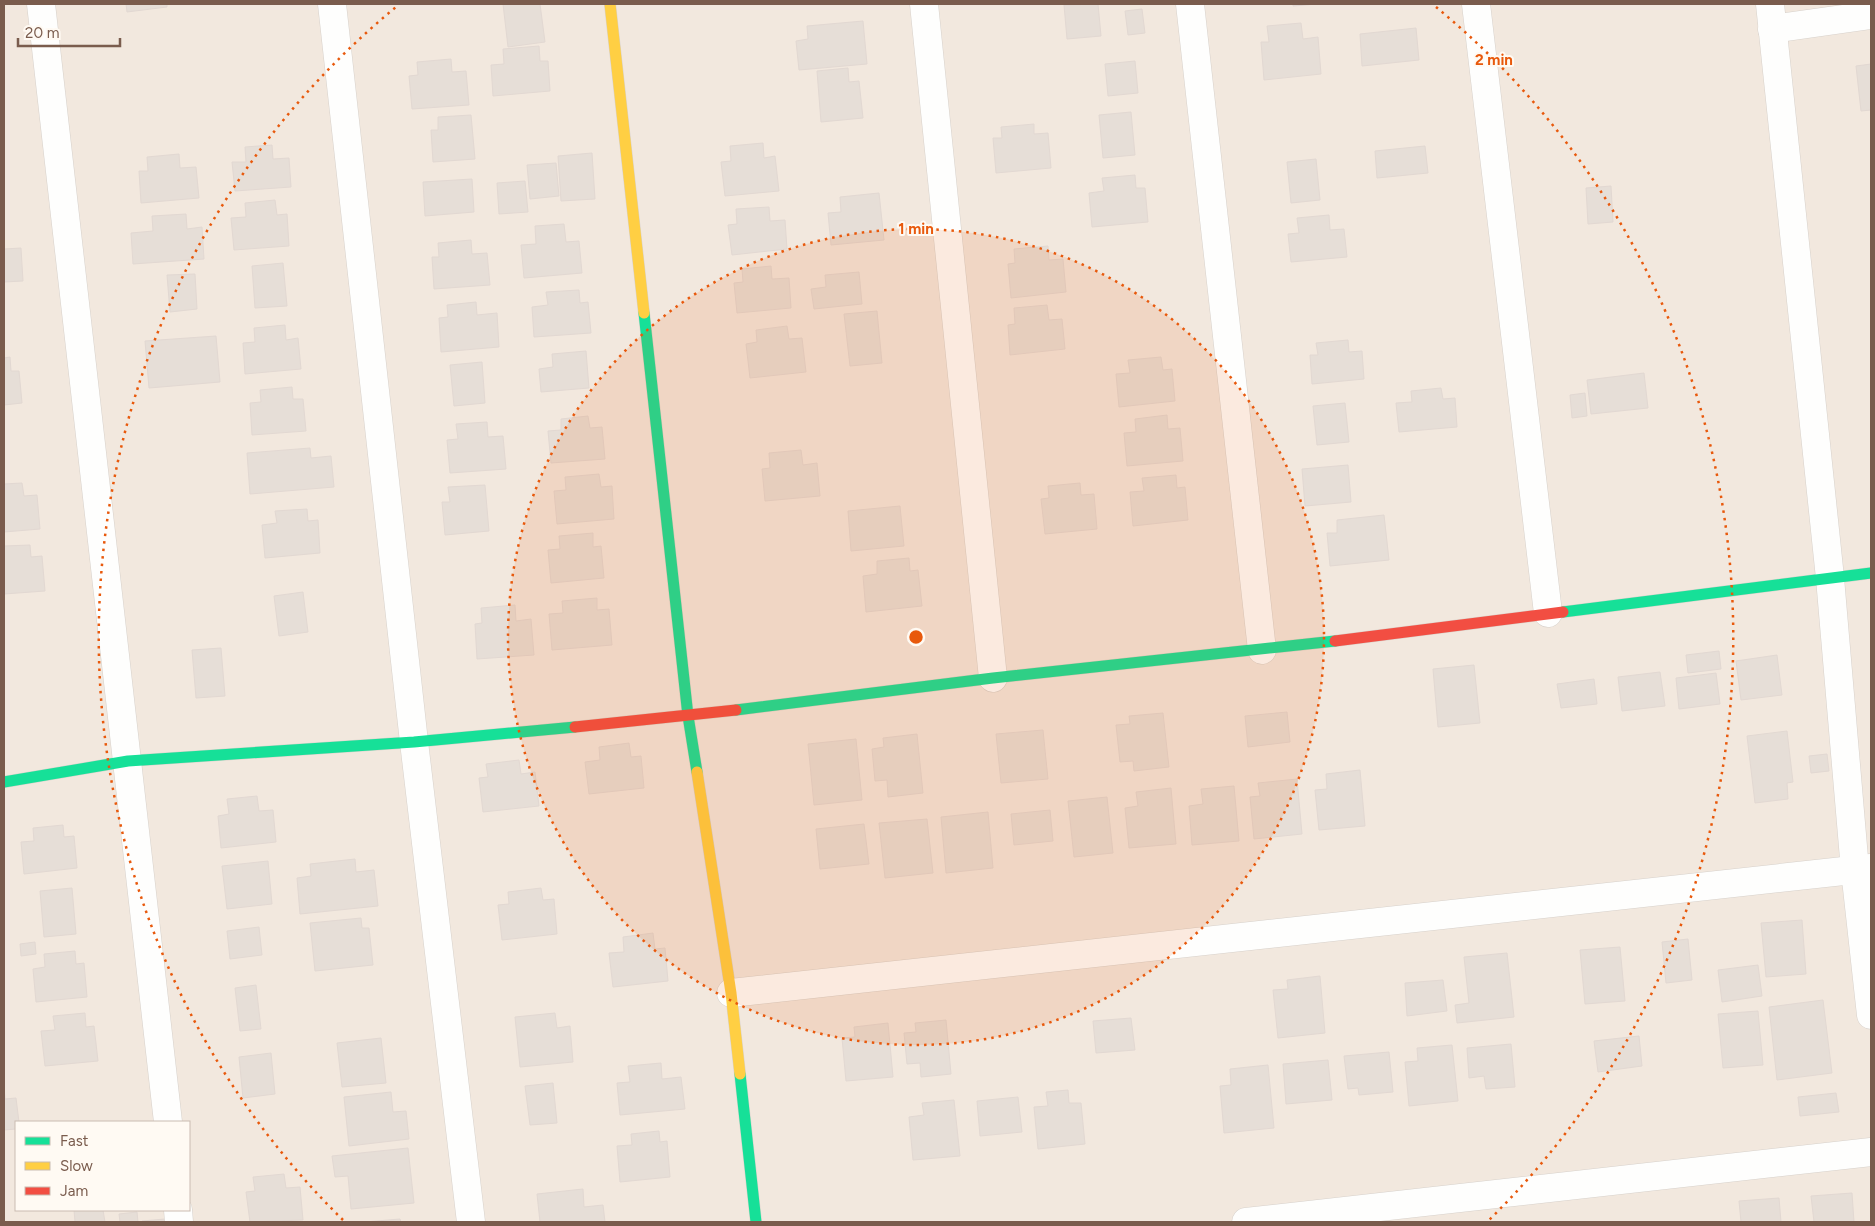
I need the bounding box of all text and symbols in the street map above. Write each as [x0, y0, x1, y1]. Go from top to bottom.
scale bar [18, 15, 120, 47]
text: 20 m [25, 24, 59, 42]
text: 2 min [1475, 51, 1513, 69]
text: 1 min [898, 220, 934, 238]
centre of rings [907, 628, 925, 646]
legend [15, 1121, 190, 1211]
text: Fast [60, 1132, 89, 1150]
text: Slow [60, 1157, 93, 1175]
text: Jam [60, 1182, 88, 1200]

